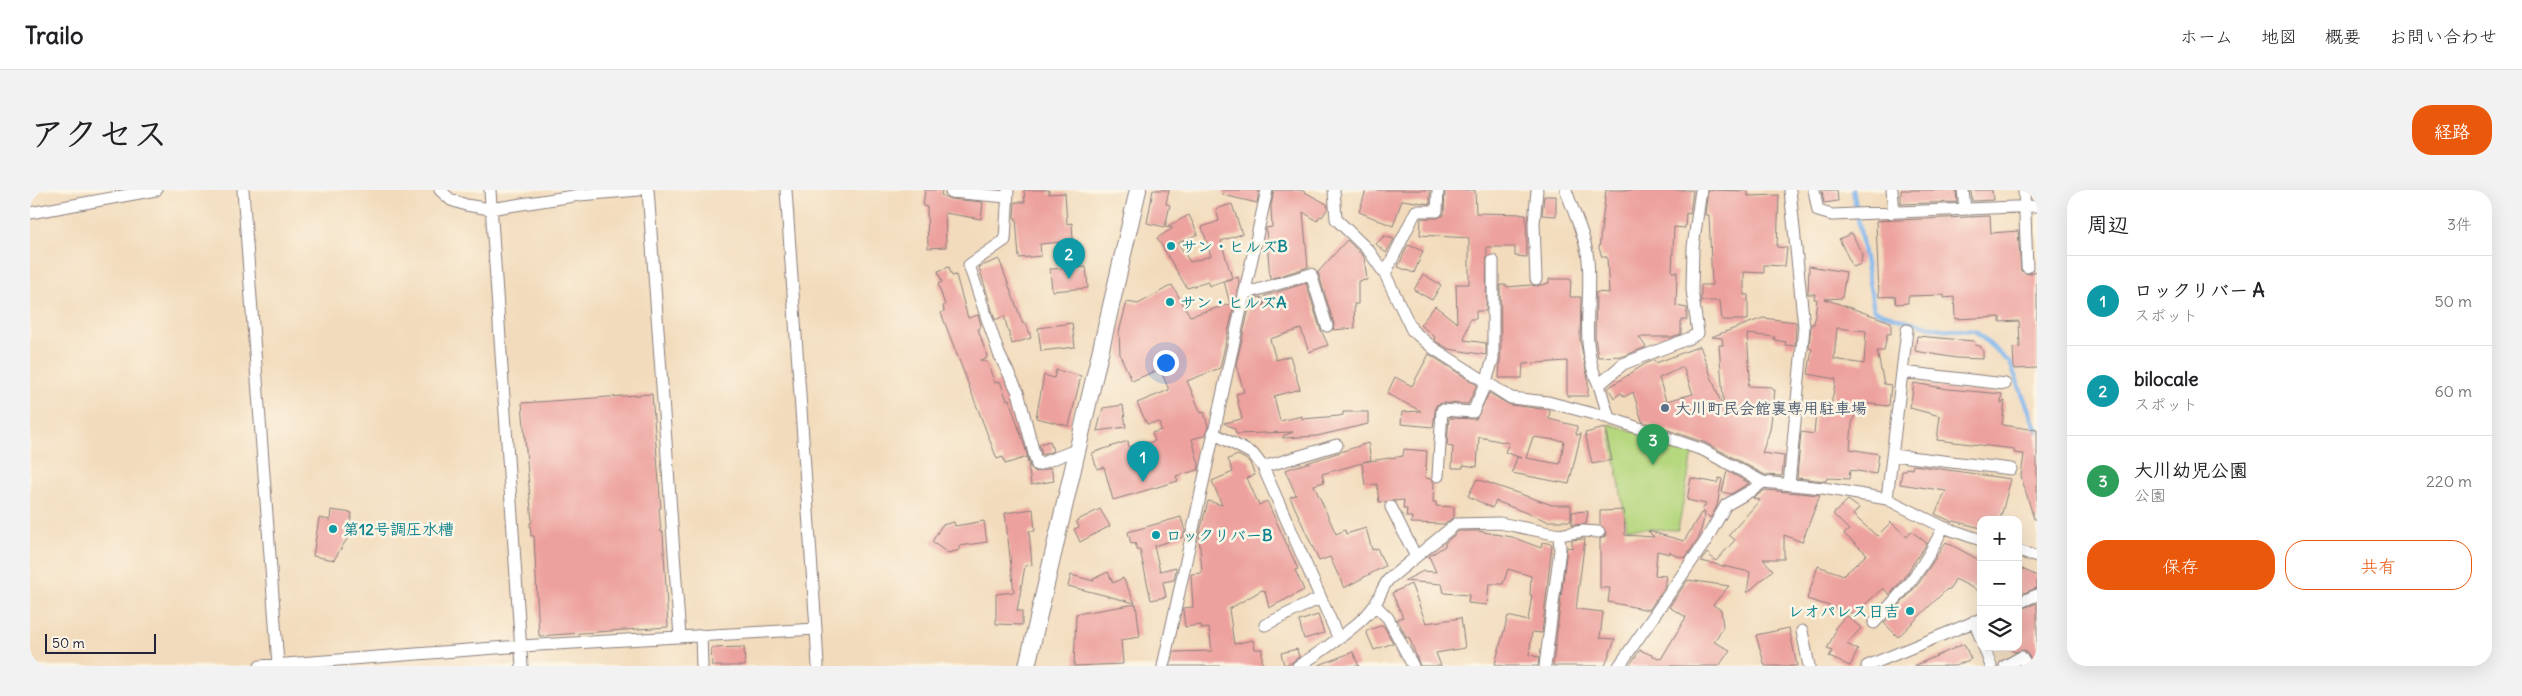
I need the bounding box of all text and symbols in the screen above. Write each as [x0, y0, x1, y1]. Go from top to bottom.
text: Trailo [25, 20, 83, 50]
text: ホーム [2180, 25, 2233, 48]
text: 地図 [2261, 25, 2297, 48]
text: 概要 [2325, 25, 2361, 48]
text: お問い合わせ [2389, 25, 2497, 48]
button: 経路 [2412, 105, 2492, 155]
text: アクセス [30, 111, 168, 155]
text: 周辺 [2087, 211, 2129, 238]
text: 3件 [2447, 214, 2472, 234]
place label: サン・ヒルズB [1181, 236, 1288, 256]
pin: 2 [1053, 238, 1085, 279]
marker: サン・ヒルズB [1165, 240, 1177, 252]
text: ロックリバー A [2134, 278, 2265, 302]
text: 1 [2100, 291, 2106, 311]
text: 50 m [2434, 291, 2472, 311]
place label: サン・ヒルズA [1180, 292, 1287, 312]
marker: サン・ヒルズA [1164, 296, 1176, 308]
text: スポット [2134, 305, 2198, 325]
your location [1153, 350, 1179, 376]
text: bilocale [2134, 367, 2199, 391]
text: 2 [2099, 381, 2107, 401]
text: 60 m [2434, 381, 2472, 401]
text: スポット [2134, 394, 2198, 414]
place label: 大川町民会館裏専用駐車場 [1675, 398, 1867, 418]
marker: 大川町民会館裏専用駐車場 [1659, 402, 1671, 414]
pin: 3 [1637, 424, 1669, 465]
pin: 1 [1127, 441, 1159, 482]
text: 大川幼児公園 [2134, 458, 2248, 482]
text: 3 [2098, 471, 2108, 491]
text: 220 m [2426, 471, 2472, 491]
text: 公園 [2134, 485, 2166, 505]
map controls [1977, 516, 2022, 651]
button: + [1977, 516, 2022, 561]
place label: 第12号調圧水槽 [343, 519, 454, 539]
marker: 第12号調圧水槽 [327, 523, 339, 535]
place label: ロックリバーB [1166, 525, 1273, 545]
marker: ロックリバーB [1150, 529, 1162, 541]
button: 保存 [2087, 540, 2275, 590]
button: 共有 [2285, 540, 2472, 590]
button: − [1977, 561, 2022, 606]
place label: レオパレス日吉 [1788, 601, 1900, 621]
marker: レオパレス日吉 [1904, 605, 1916, 617]
button: layers [1977, 606, 2022, 651]
scale bar [45, 631, 156, 654]
text: 50 m [52, 634, 85, 652]

